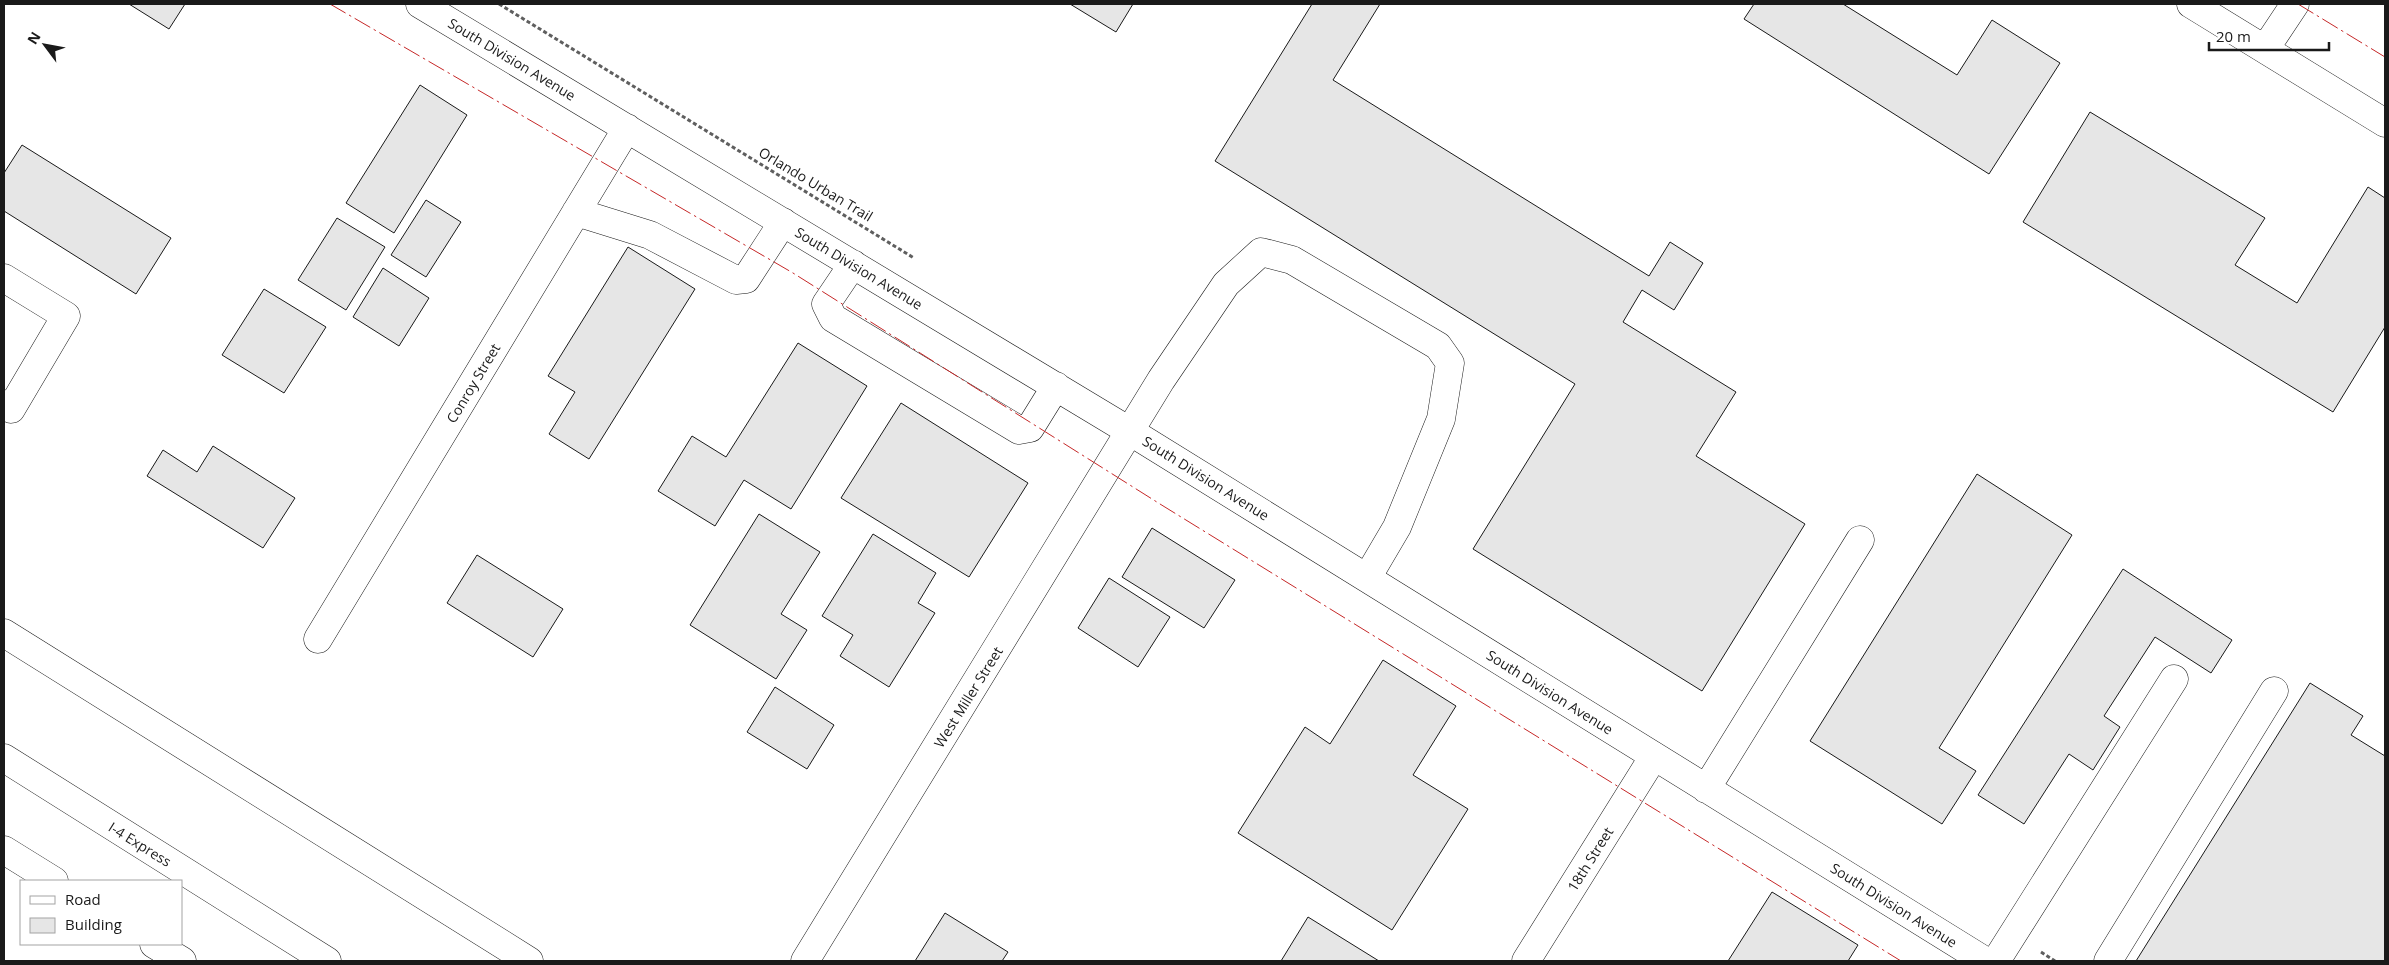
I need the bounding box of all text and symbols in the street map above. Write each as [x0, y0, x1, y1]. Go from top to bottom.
street label: South Division Avenue [445, 13, 579, 105]
north arrow [20, 20, 70, 70]
scale bar [2209, 20, 2329, 52]
text: 20 m [2216, 26, 2251, 46]
text: N [22, 28, 45, 48]
street label: Orlando Urban Trail [755, 142, 877, 226]
street label: South Division Avenue [792, 222, 926, 314]
street label: Conroy Street [442, 340, 504, 426]
street label: South Division Avenue [1139, 431, 1273, 525]
street label: West Miller Street [929, 643, 1007, 751]
street label: South Division Avenue [1483, 645, 1617, 739]
street label: I-4 Express [105, 817, 175, 871]
street label: 18th Street [1563, 823, 1617, 895]
street label: South Division Avenue [1827, 858, 1961, 952]
legend [20, 880, 182, 945]
text: Road [65, 889, 101, 909]
text: Building [65, 914, 122, 934]

